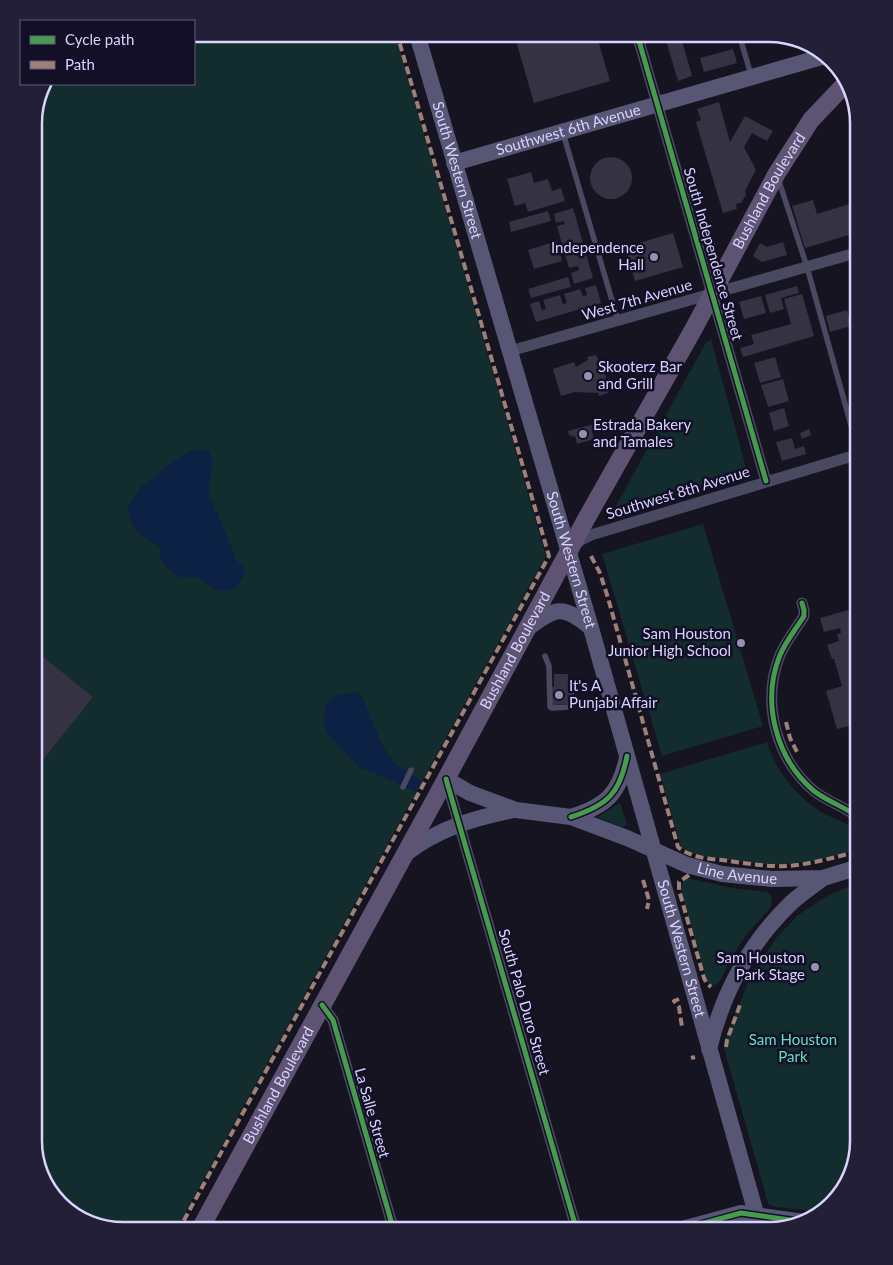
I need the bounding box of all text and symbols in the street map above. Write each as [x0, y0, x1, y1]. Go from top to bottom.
legend [20, 20, 195, 85]
text: Cycle path [65, 30, 134, 48]
text: Path [65, 55, 95, 73]
street label: South Western Street [429, 99, 487, 241]
street label: Southwest 6th Avenue [494, 100, 642, 158]
street label: Bushland Boulevard [728, 129, 808, 252]
street label: South Independence Street [681, 165, 747, 343]
place label: Independence Hall [551, 238, 644, 273]
marker: Independence Hall [648, 251, 660, 263]
street label: West 7th Avenue [580, 275, 694, 323]
place label: Skooterz Bar and Grill [598, 357, 682, 392]
marker: Skooterz Bar and Grill [582, 370, 594, 382]
place label: Estrada Bakery and Tamales [593, 415, 692, 450]
marker: Estrada Bakery and Tamales [577, 428, 589, 440]
street label: Southwest 8th Avenue [604, 462, 752, 522]
street label: South Western Street [543, 489, 601, 631]
street label: Bushland Boulevard [475, 588, 553, 712]
place label: Sam Houston Junior High School [608, 624, 731, 659]
marker: Sam Houston Junior High School [735, 637, 747, 649]
place label: It's A Punjabi Affair [569, 676, 658, 711]
marker: It's A Punjabi Affair [553, 689, 565, 701]
street label: Line Avenue [695, 858, 777, 887]
street label: South Western Street [654, 877, 710, 1020]
street label: South Palo Duro Street [495, 927, 555, 1078]
place label: Sam Houston Park Stage [717, 948, 805, 983]
marker: Sam Houston Park Stage [809, 961, 821, 973]
street label: Bushland Boulevard [238, 1023, 317, 1147]
park label: Sam Houston Park [749, 1030, 837, 1065]
street label: La Salle Street [352, 1066, 395, 1160]

